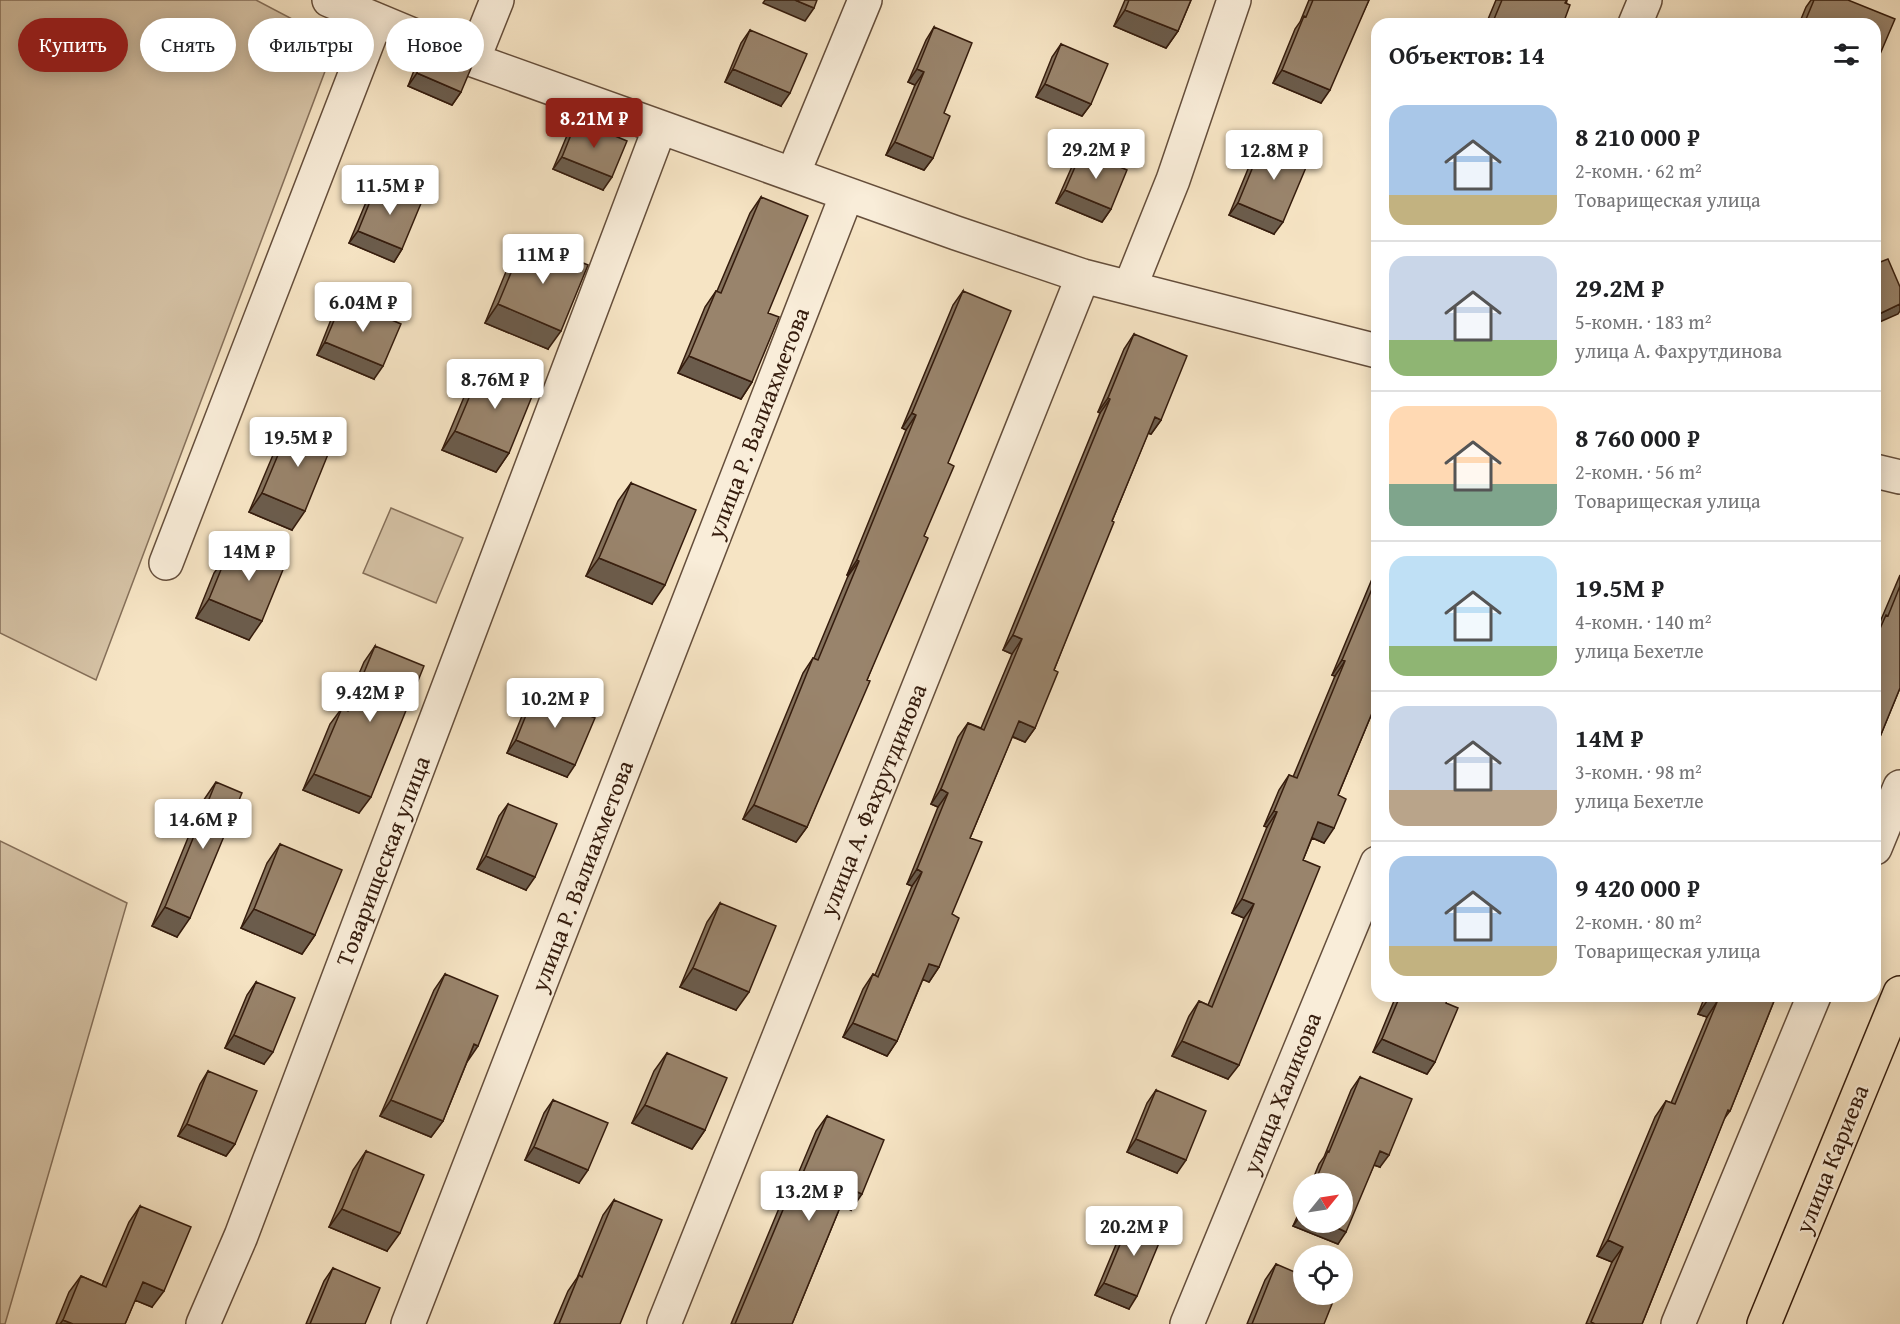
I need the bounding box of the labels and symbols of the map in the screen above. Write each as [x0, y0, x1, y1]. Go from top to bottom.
pin: 8.21M ₽ [539, 98, 649, 149]
pin: 29.2M ₽ [1041, 129, 1151, 180]
pin: 12.8M ₽ [1219, 130, 1329, 181]
pin: 11.5M ₽ [335, 165, 445, 216]
pin: 11M ₽ [501, 234, 585, 285]
pin: 6.04M ₽ [308, 282, 418, 333]
street label: улица Р. Валиахметова [697, 301, 818, 545]
pin: 8.76M ₽ [440, 359, 550, 410]
pin: 19.5M ₽ [243, 417, 353, 468]
pin: 14M ₽ [207, 531, 291, 582]
pin: 9.42M ₽ [315, 672, 425, 723]
pin: 10.2M ₽ [500, 678, 610, 729]
street label: улица А. Фахрутдинова [809, 678, 935, 922]
street label: Товарищеская улица [326, 750, 439, 971]
street label: улица Р. Валиахметова [521, 754, 642, 998]
pin: 14.6M ₽ [148, 799, 258, 850]
street label: улица Халикова [1233, 1006, 1330, 1180]
street label: улица Кариева [1785, 1079, 1878, 1239]
pin: 13.2M ₽ [754, 1171, 864, 1222]
north arrow [1293, 1173, 1353, 1233]
pin: 20.2M ₽ [1079, 1206, 1189, 1257]

